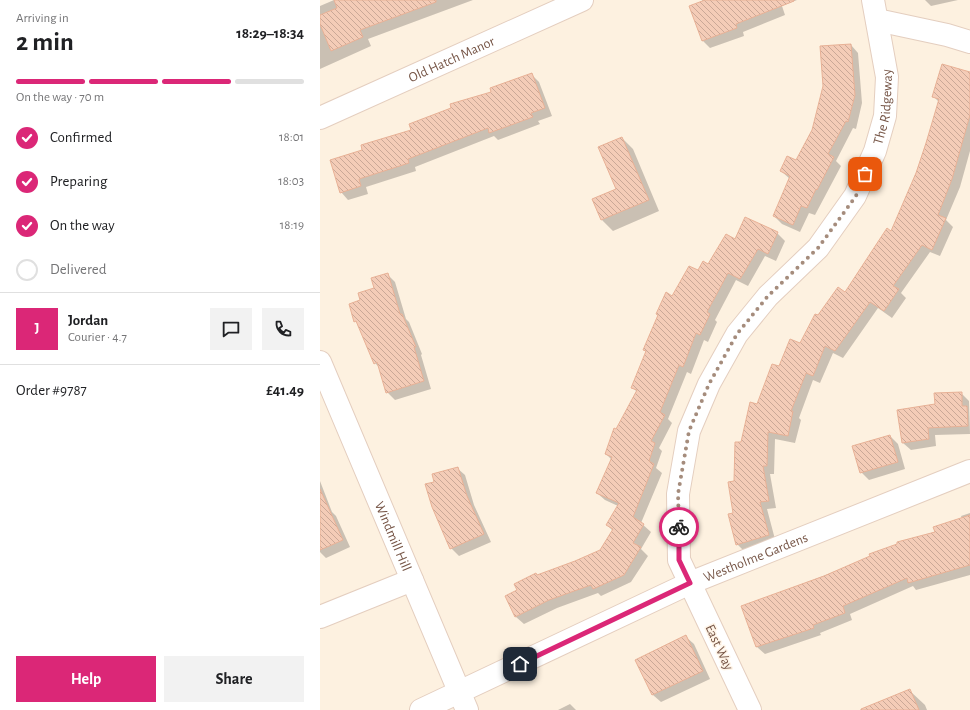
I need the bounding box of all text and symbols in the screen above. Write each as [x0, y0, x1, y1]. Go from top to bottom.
text: Arriving in [16, 12, 69, 25]
text: 18:29–18:34 [236, 26, 304, 41]
text: 2 min [16, 29, 74, 55]
street label: Old Hatch Manor [407, 34, 497, 85]
street label: The Ridgeway [871, 68, 895, 146]
text: On the way · 70 m [16, 91, 104, 104]
icon: check [16, 127, 38, 149]
text: Confirmed [50, 130, 112, 145]
text: 18:01 [279, 131, 304, 144]
pin [848, 157, 882, 191]
icon: bag [854, 163, 876, 185]
icon: check [16, 171, 38, 193]
text: Preparing [50, 174, 107, 189]
text: 18:03 [278, 175, 304, 188]
icon: check [16, 215, 38, 237]
text: On the way [50, 218, 115, 233]
text: 18:19 [280, 219, 304, 232]
text: Delivered [50, 262, 107, 277]
button: chat [210, 308, 252, 350]
button: phone [262, 308, 304, 350]
text: Jordan [68, 313, 108, 328]
text: J [34, 321, 40, 336]
text: Courier · 4.7 [68, 331, 127, 344]
text: Order #9787 [16, 383, 87, 398]
text: £41.49 [266, 383, 304, 398]
street label: Windmill Hill [372, 500, 413, 573]
courier [659, 507, 699, 547]
icon: bike [668, 516, 690, 538]
street label: Westholme Gardens [702, 531, 810, 585]
street label: East Way [702, 622, 736, 673]
pin [503, 647, 537, 681]
icon: home [509, 653, 531, 675]
button: Help [16, 656, 156, 702]
button: Share [164, 656, 304, 702]

